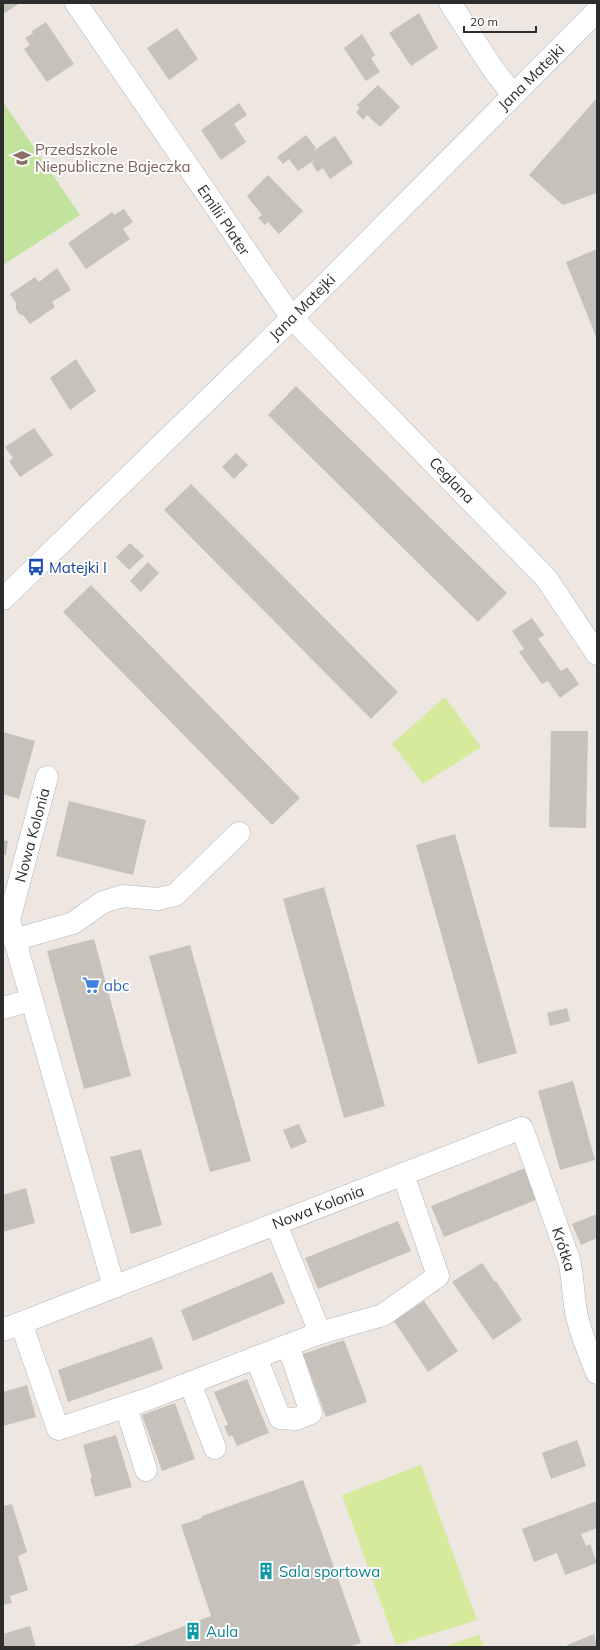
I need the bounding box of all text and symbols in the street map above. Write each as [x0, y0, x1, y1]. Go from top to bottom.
scale bar [464, 8, 536, 34]
text: 20 m [470, 14, 498, 29]
street label: Jana Matejki [494, 40, 568, 114]
place label: Przedszkole Niepubliczne Bajeczka [35, 140, 191, 176]
school or university icon: Przedszkole Niepubliczne Bajeczka [12, 148, 32, 168]
street label: Emilii Plater [193, 181, 255, 259]
street label: Jana Matejki [265, 270, 339, 344]
street label: Ceglana [425, 453, 479, 507]
bus stop icon: Matejki I [26, 557, 46, 577]
place label: Matejki I [49, 558, 107, 577]
street label: Nowa Kolonia [10, 786, 54, 884]
supermarket icon: abc [81, 975, 101, 995]
place label: abc [104, 976, 129, 995]
street label: Nowa Kolonia [269, 1181, 367, 1233]
street label: Krótka [548, 1225, 580, 1273]
building icon: Sala sportowa [256, 1561, 276, 1581]
place label: Sala sportowa [279, 1562, 380, 1581]
building icon: Aula [183, 1621, 203, 1641]
place label: Aula [206, 1622, 238, 1641]

